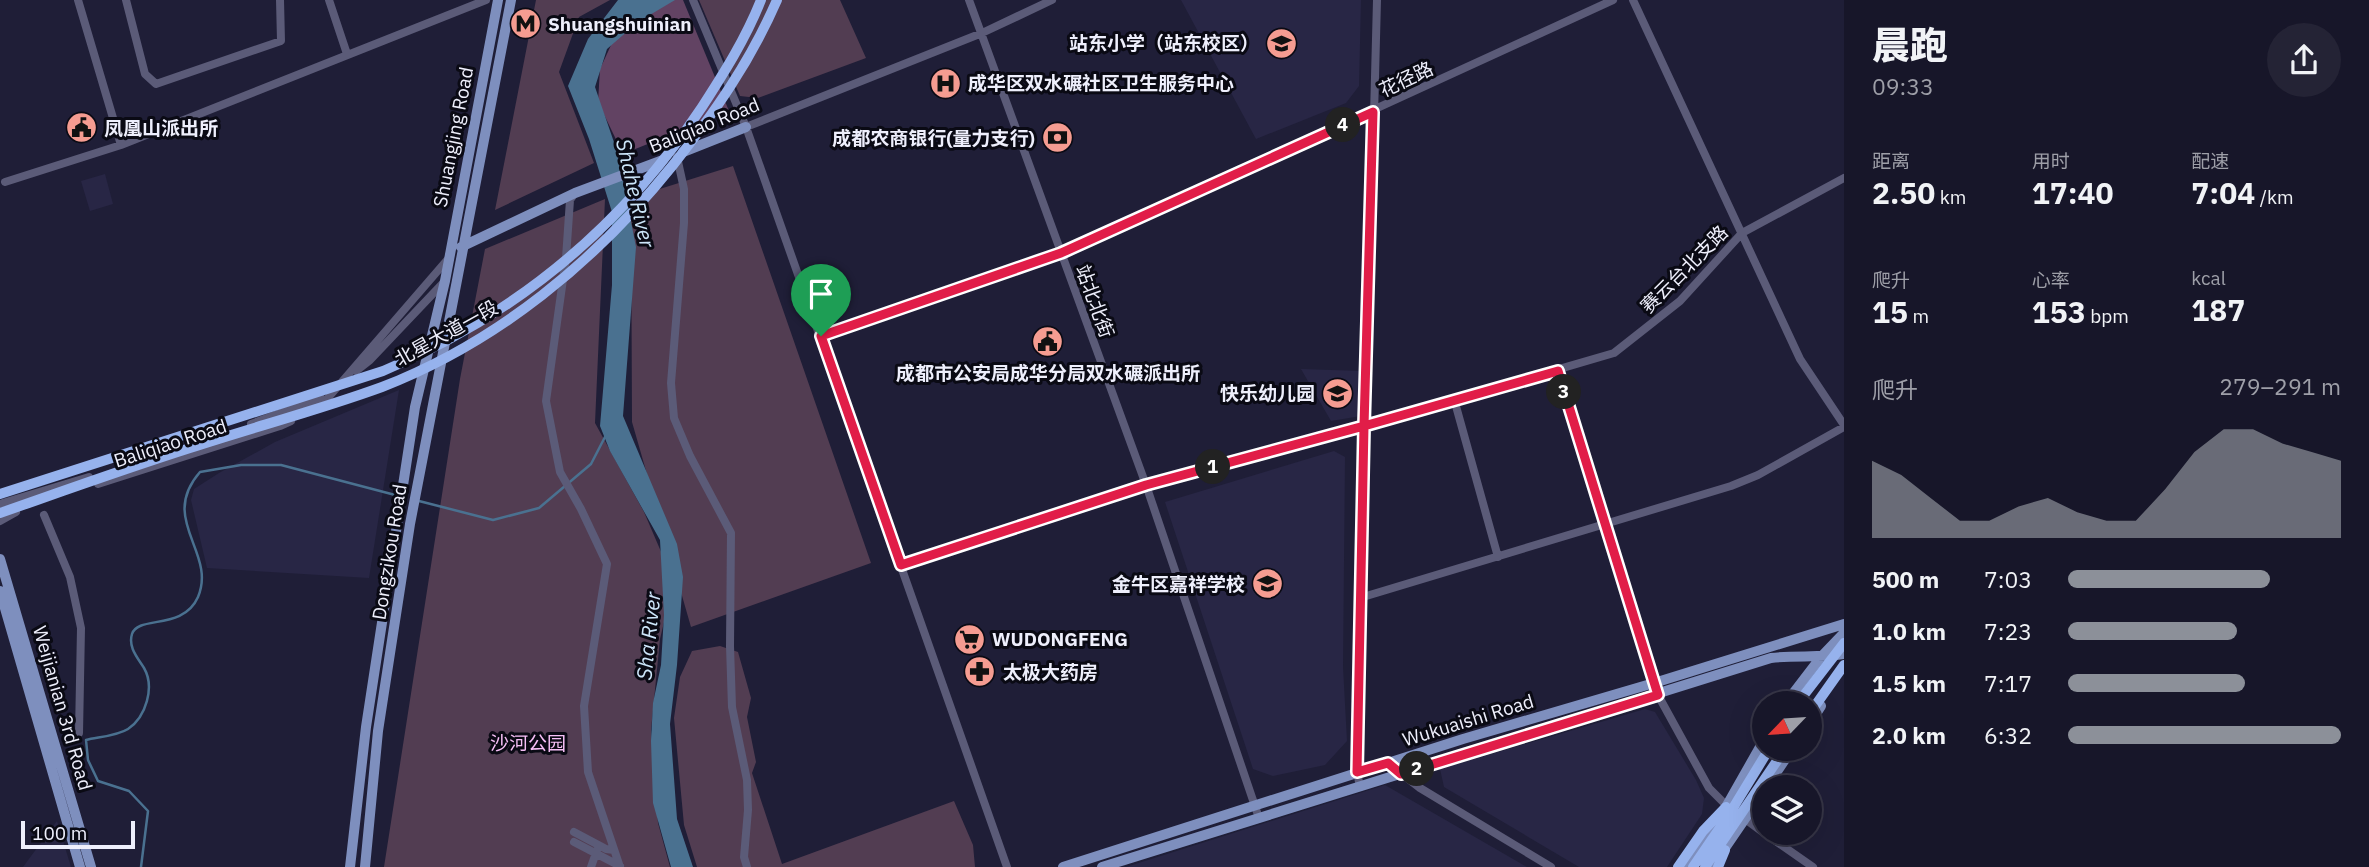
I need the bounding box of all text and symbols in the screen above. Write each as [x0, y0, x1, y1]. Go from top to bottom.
metro station icon: Shuangshuinian [508, 7, 542, 41]
place label: Shuangshuinian [548, 12, 692, 36]
text: 晨跑 [1872, 20, 1948, 69]
button: share [2267, 23, 2341, 97]
school or university icon: 站东小学（站东校区） [1265, 26, 1299, 60]
place label: 站东小学（站东校区） [1069, 31, 1259, 55]
street label: 花径路 [1375, 56, 1437, 102]
street label: Shuangjing Road [428, 65, 478, 209]
hospital icon: 成华区双水碾社区卫生服务中心 [928, 66, 962, 100]
place label: 成华区双水碾社区卫生服务中心 [968, 71, 1234, 95]
text: 09:33 [1872, 71, 1934, 101]
street label: Baliqiao Road [645, 92, 763, 158]
pin: 4 [1326, 108, 1360, 142]
public building icon: 凤凰山派出所 [64, 111, 98, 145]
text: 4 [1337, 112, 1348, 136]
place label: 凤凰山派出所 [104, 116, 218, 140]
bank icon: 成都农商银行(量力支行) [1041, 121, 1075, 155]
place label: 成都农商银行(量力支行) [832, 126, 1035, 150]
water label: Shahe River [610, 136, 662, 251]
text: 距离 [1872, 149, 1910, 173]
text: 用时 [2032, 149, 2070, 173]
text: 配速 [2191, 149, 2229, 173]
text: 2.50 [1872, 173, 1935, 212]
text: 17:40 [2032, 173, 2114, 212]
text: 7:04 [2191, 173, 2255, 212]
text: km [1935, 185, 1966, 209]
text: /km [2255, 185, 2294, 209]
street label: 赛云台北支路 [1635, 220, 1733, 318]
street label: 站北北街 [1071, 261, 1119, 341]
pin [791, 264, 851, 336]
text: kcal [2191, 266, 2226, 290]
text: 爬升 [1872, 268, 1910, 292]
text: 心率 [2032, 268, 2070, 292]
icon: arrive [802, 275, 840, 313]
text: 187 [2191, 290, 2245, 329]
text: 15 [1872, 292, 1908, 331]
text: 153 [2032, 292, 2086, 331]
street label: 北星大道一段 [390, 295, 502, 371]
text: m [1908, 304, 1929, 328]
text: bpm [2086, 304, 2129, 328]
public building icon: 成都市公安局成华分局双水碾派出所 [1031, 325, 1065, 359]
place label: 成都市公安局成华分局双水碾派出所 [896, 361, 1200, 385]
text: 279–291 m [2219, 371, 2341, 401]
pin: 3 [1546, 374, 1582, 410]
text: 爬升 [1872, 374, 1918, 404]
school or university icon: 快乐幼儿园 [1321, 376, 1355, 410]
text: 3 [1558, 379, 1569, 403]
place label: 快乐幼儿园 [1220, 381, 1315, 405]
street label: Baliqiao Road [111, 413, 229, 473]
pin: 1 [1196, 449, 1230, 484]
text: 1 [1207, 454, 1218, 478]
street label: Dongzikou Road [366, 482, 412, 622]
text: 500 m [1872, 564, 1939, 594]
text: 7:03 [1984, 564, 2032, 594]
school or university icon: 金牛区嘉祥学校 [1251, 567, 1285, 601]
place label: 金牛区嘉祥学校 [1112, 572, 1245, 596]
water label: Sha River [629, 589, 667, 681]
text: 1.0 km [1872, 616, 1946, 646]
text: 7:23 [1984, 616, 2032, 646]
supermarket icon: WUDONGFENG [952, 622, 986, 656]
street label: Weijianian 3rd Road [28, 623, 98, 793]
place label: WUDONGFENG [992, 627, 1128, 651]
pharmacy icon: 太极大药房 [963, 655, 997, 689]
place label: 太极大药房 [1003, 660, 1098, 684]
text: 1.5 km [1872, 668, 1946, 698]
text: 7:17 [1984, 668, 2032, 698]
street label: Wukuaishi Road [1399, 689, 1537, 751]
north arrow [1752, 691, 1822, 761]
map controls [1752, 691, 1822, 845]
text: 2.0 km [1872, 720, 1946, 750]
text: 6:32 [1984, 720, 2032, 750]
park label: 沙河公园 [490, 731, 566, 755]
pin: 2 [1400, 752, 1434, 786]
text: 2 [1411, 756, 1422, 780]
button: layers [1752, 775, 1822, 845]
scale bar [21, 818, 135, 850]
text: 100 m [32, 821, 87, 845]

